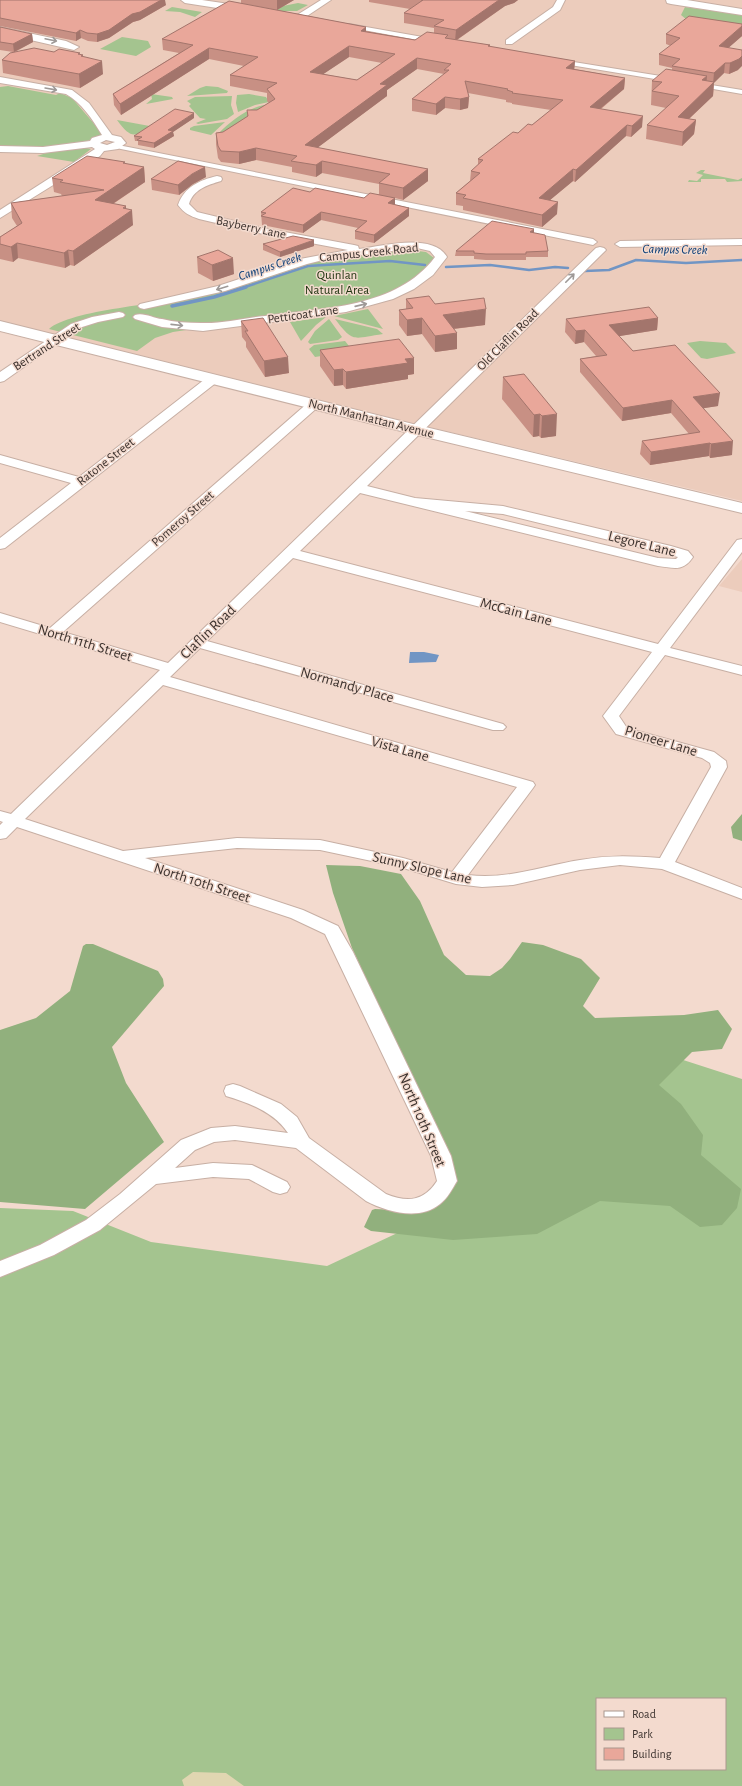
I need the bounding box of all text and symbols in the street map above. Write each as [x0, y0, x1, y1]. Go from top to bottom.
one-way arrow [44, 36, 57, 44]
one-way arrow [45, 86, 58, 94]
street label: Bayberry Lane [215, 214, 287, 242]
street label: Campus Creek Road [319, 241, 420, 265]
water label: Campus Creek [642, 243, 708, 257]
water label: Campus Creek [237, 251, 303, 283]
park label: Quinlan Natural Area [305, 269, 369, 297]
one-way arrow [565, 274, 575, 283]
one-way arrow [216, 285, 229, 292]
one-way arrow [354, 301, 367, 309]
street label: Petticoat Lane [267, 304, 339, 326]
street label: Old Claflin Road [475, 306, 542, 373]
street label: Bertrand Street [11, 320, 83, 374]
one-way arrow [170, 321, 183, 329]
street label: North Manhattan Avenue [307, 397, 435, 441]
street label: Ratone Street [75, 436, 137, 488]
street label: Pomeroy Street [149, 489, 217, 549]
street label: Legore Lane [607, 528, 677, 560]
street label: McCain Lane [479, 595, 554, 629]
street label: Claflin Road [177, 602, 239, 662]
street label: North 11th Street [36, 622, 134, 665]
street label: Normandy Place [299, 665, 395, 705]
street label: Pioneer Lane [623, 723, 699, 759]
street label: Vista Lane [369, 734, 431, 764]
street label: Sunny Slope Lane [371, 849, 473, 887]
street label: North 10th Street [152, 860, 252, 906]
street label: North 10th Street [395, 1071, 449, 1169]
legend [596, 1698, 726, 1770]
text: Road [632, 1708, 656, 1720]
text: Park [632, 1728, 653, 1740]
text: Building [632, 1748, 672, 1760]

